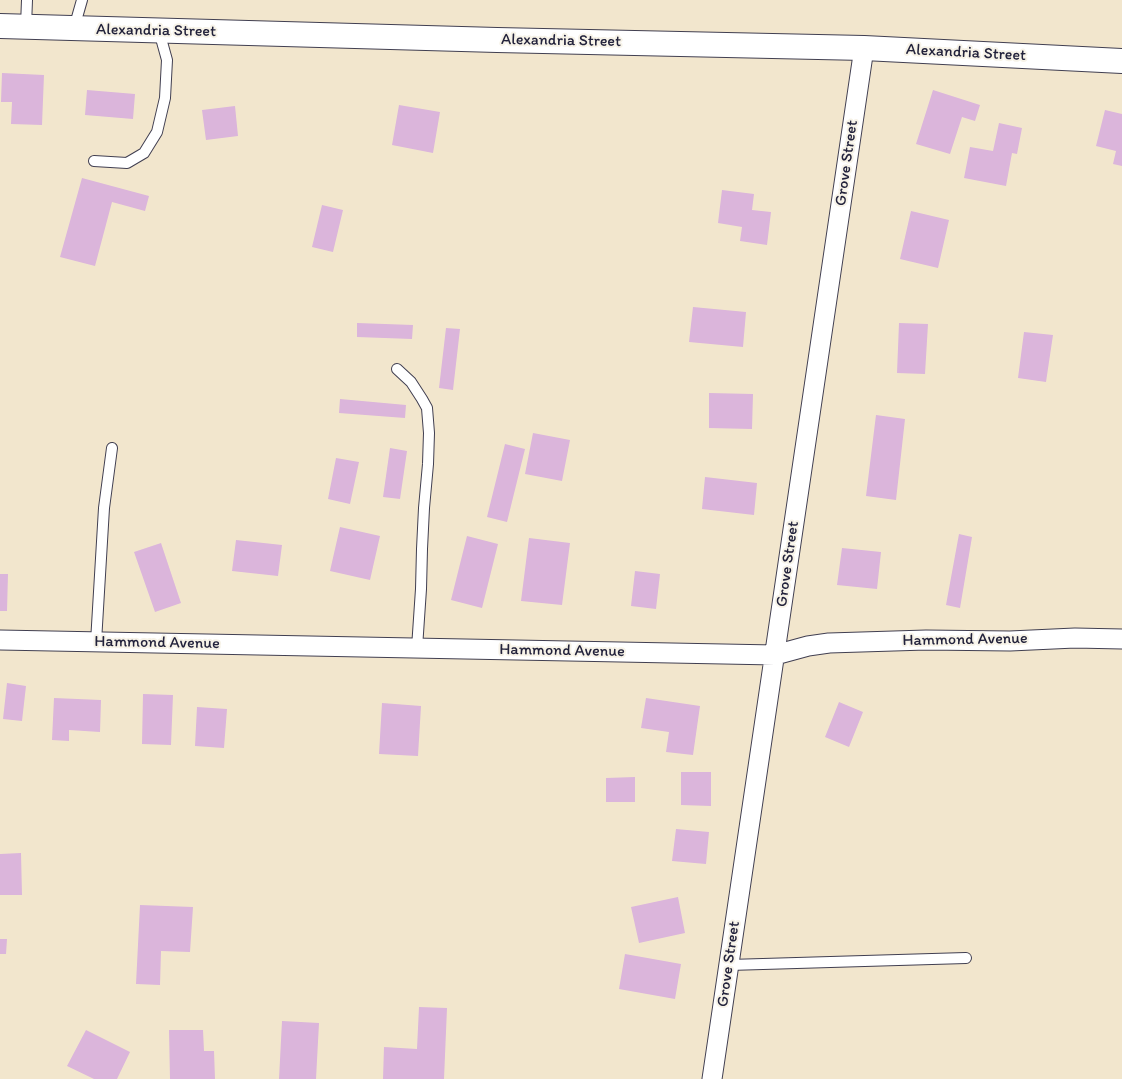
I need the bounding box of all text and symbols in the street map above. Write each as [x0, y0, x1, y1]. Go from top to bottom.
street label: Alexandria Street [96, 20, 216, 42]
street label: Alexandria Street [501, 30, 621, 52]
street label: Alexandria Street [906, 40, 1026, 66]
street label: Grove Street [831, 119, 863, 207]
street label: Grove Street [772, 520, 804, 608]
street label: Hammond Avenue [902, 629, 1028, 651]
street label: Hammond Avenue [94, 632, 220, 654]
street label: Hammond Avenue [499, 640, 625, 662]
street label: Grove Street [713, 920, 745, 1008]

